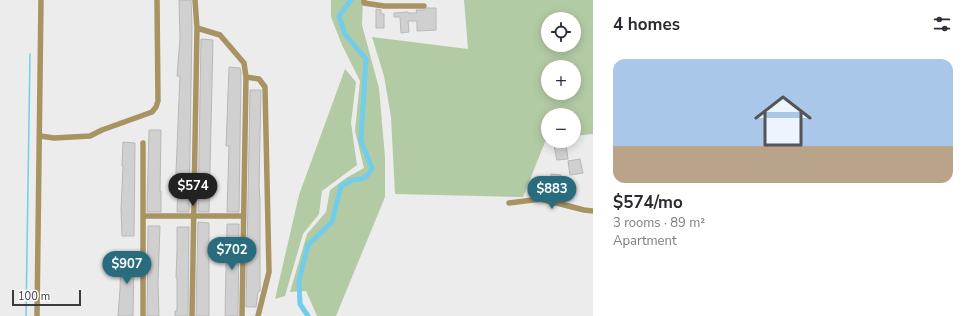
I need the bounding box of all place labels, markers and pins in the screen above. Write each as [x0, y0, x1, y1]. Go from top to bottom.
pin: $574 [169, 173, 217, 207]
pin: $883 [528, 176, 576, 210]
pin: $702 [208, 237, 256, 271]
pin: $907 [103, 251, 151, 285]

